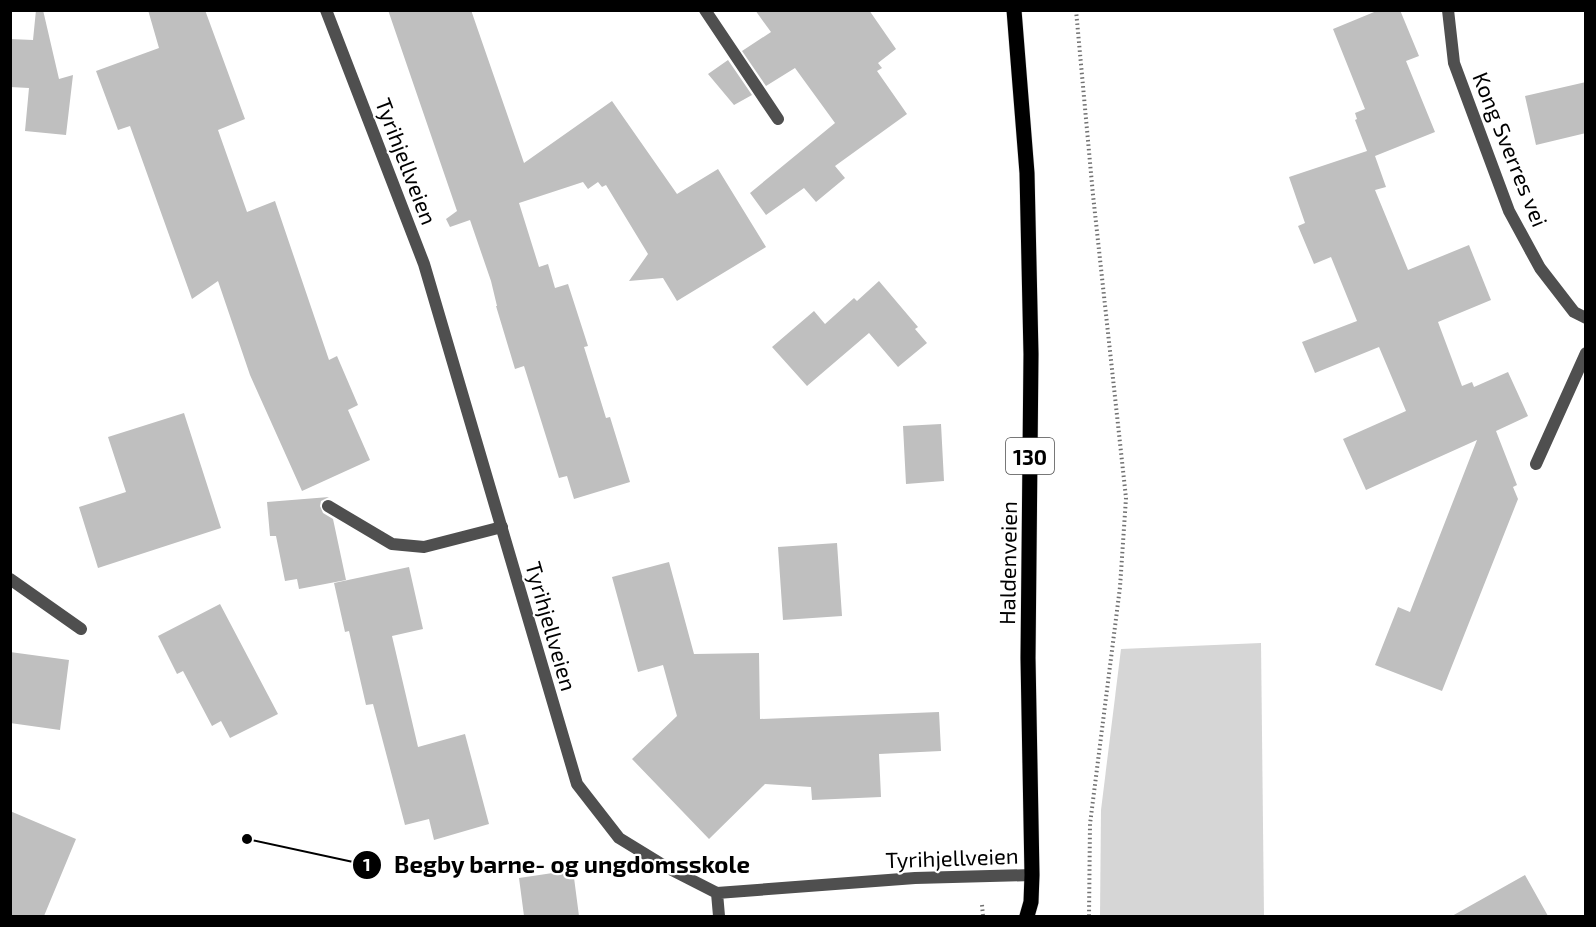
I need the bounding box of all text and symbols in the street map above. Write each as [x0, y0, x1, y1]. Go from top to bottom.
street label: Kong Sverres vei [1468, 68, 1554, 230]
street label: Tyrihjellveien [370, 94, 443, 228]
road number: 130 [1006, 438, 1054, 474]
street label: Haldenveien [993, 501, 1021, 625]
street label: Tyrihjellveien [520, 558, 583, 694]
street label: Tyrihjellveien [885, 842, 1019, 873]
callout: Begby barne- og ungdomsskole [352, 844, 762, 886]
text: Begby barne- og ungdomsskole [394, 849, 750, 878]
text: 1 [363, 853, 371, 875]

